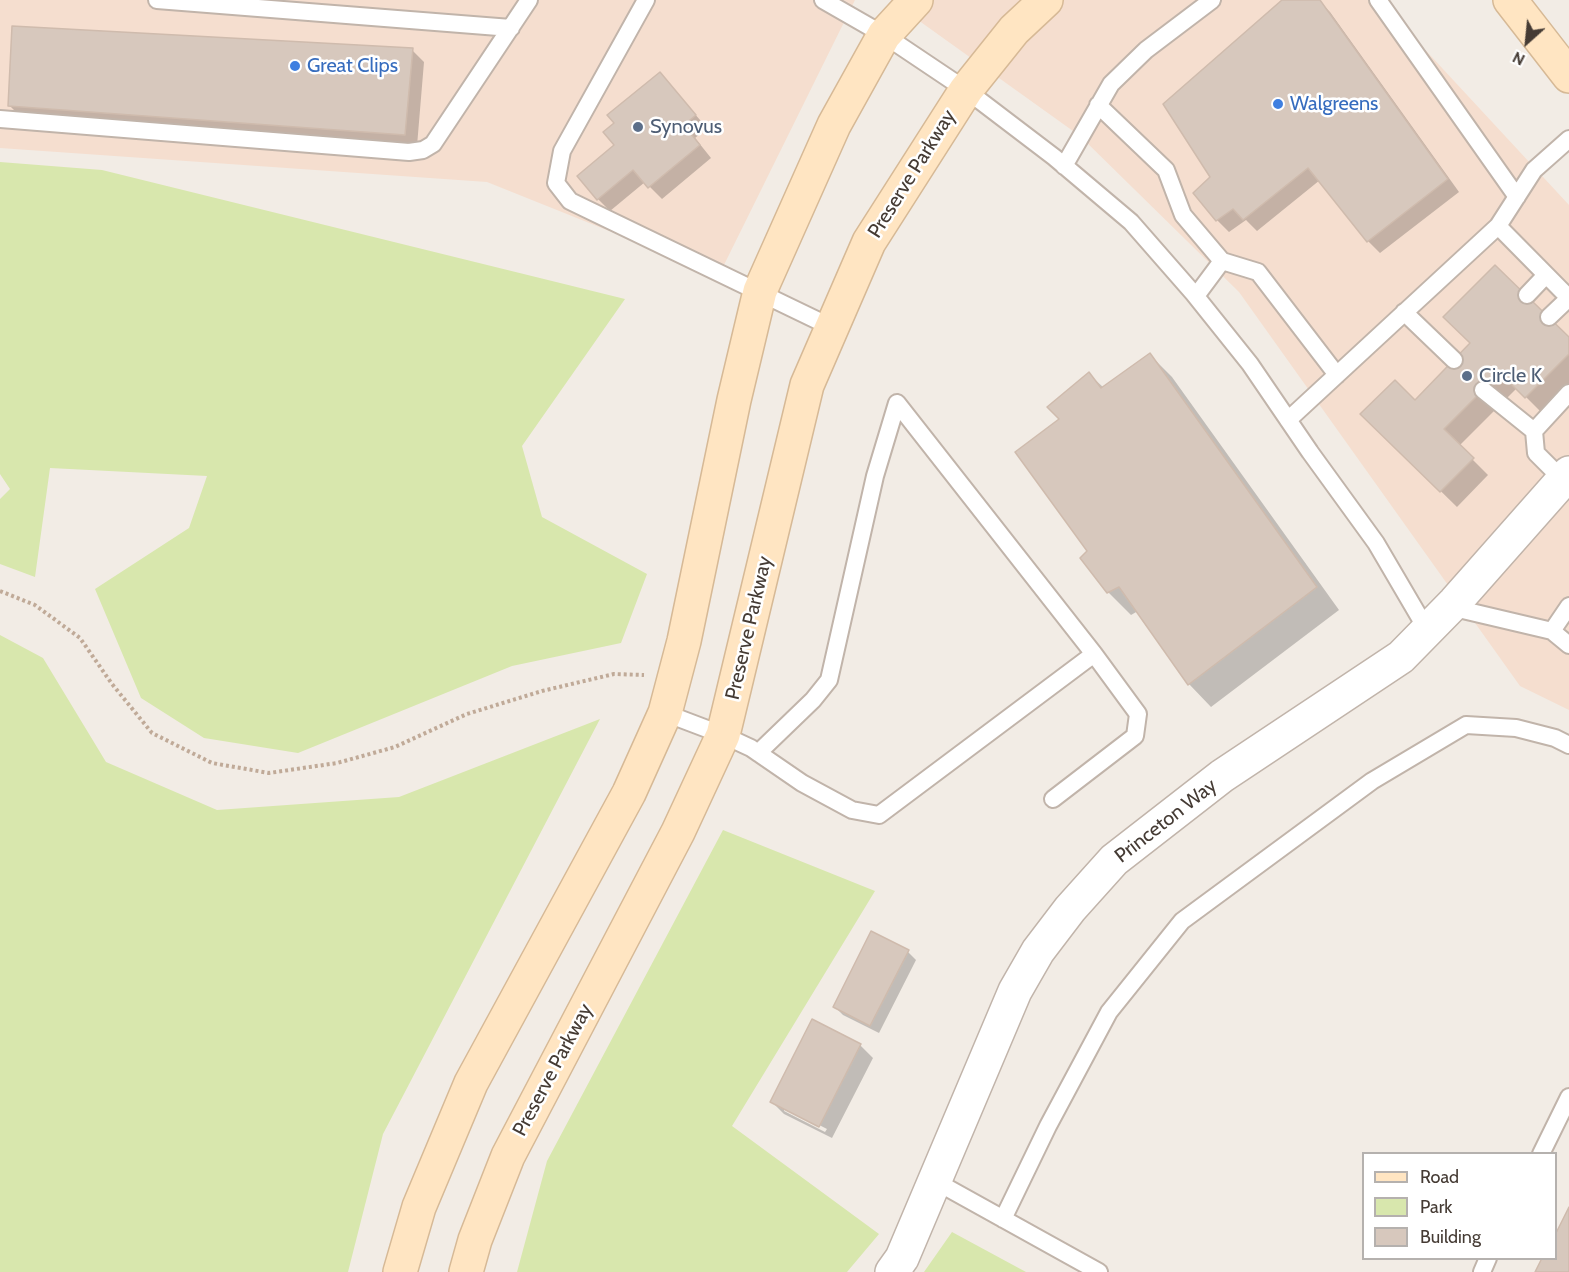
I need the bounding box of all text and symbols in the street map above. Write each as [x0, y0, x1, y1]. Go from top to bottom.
north arrow [1497, 12, 1557, 72]
text: N [1509, 47, 1528, 70]
place label: Great Clips [307, 54, 398, 78]
marker: Great Clips [288, 59, 302, 73]
place label: Walgreens [1290, 92, 1378, 116]
marker: Walgreens [1271, 97, 1285, 111]
street label: Preserve Parkway [863, 105, 961, 243]
place label: Synovus [650, 115, 722, 139]
marker: Synovus [631, 120, 645, 134]
place label: Circle K [1479, 364, 1542, 388]
marker: Circle K [1460, 369, 1474, 383]
street label: Preserve Parkway [721, 554, 777, 702]
street label: Princeton Way [1110, 774, 1222, 868]
street label: Preserve Parkway [508, 1000, 598, 1140]
legend [1362, 1152, 1557, 1260]
text: Road [1420, 1166, 1459, 1188]
text: Park [1420, 1196, 1452, 1218]
text: Building [1420, 1226, 1481, 1248]

